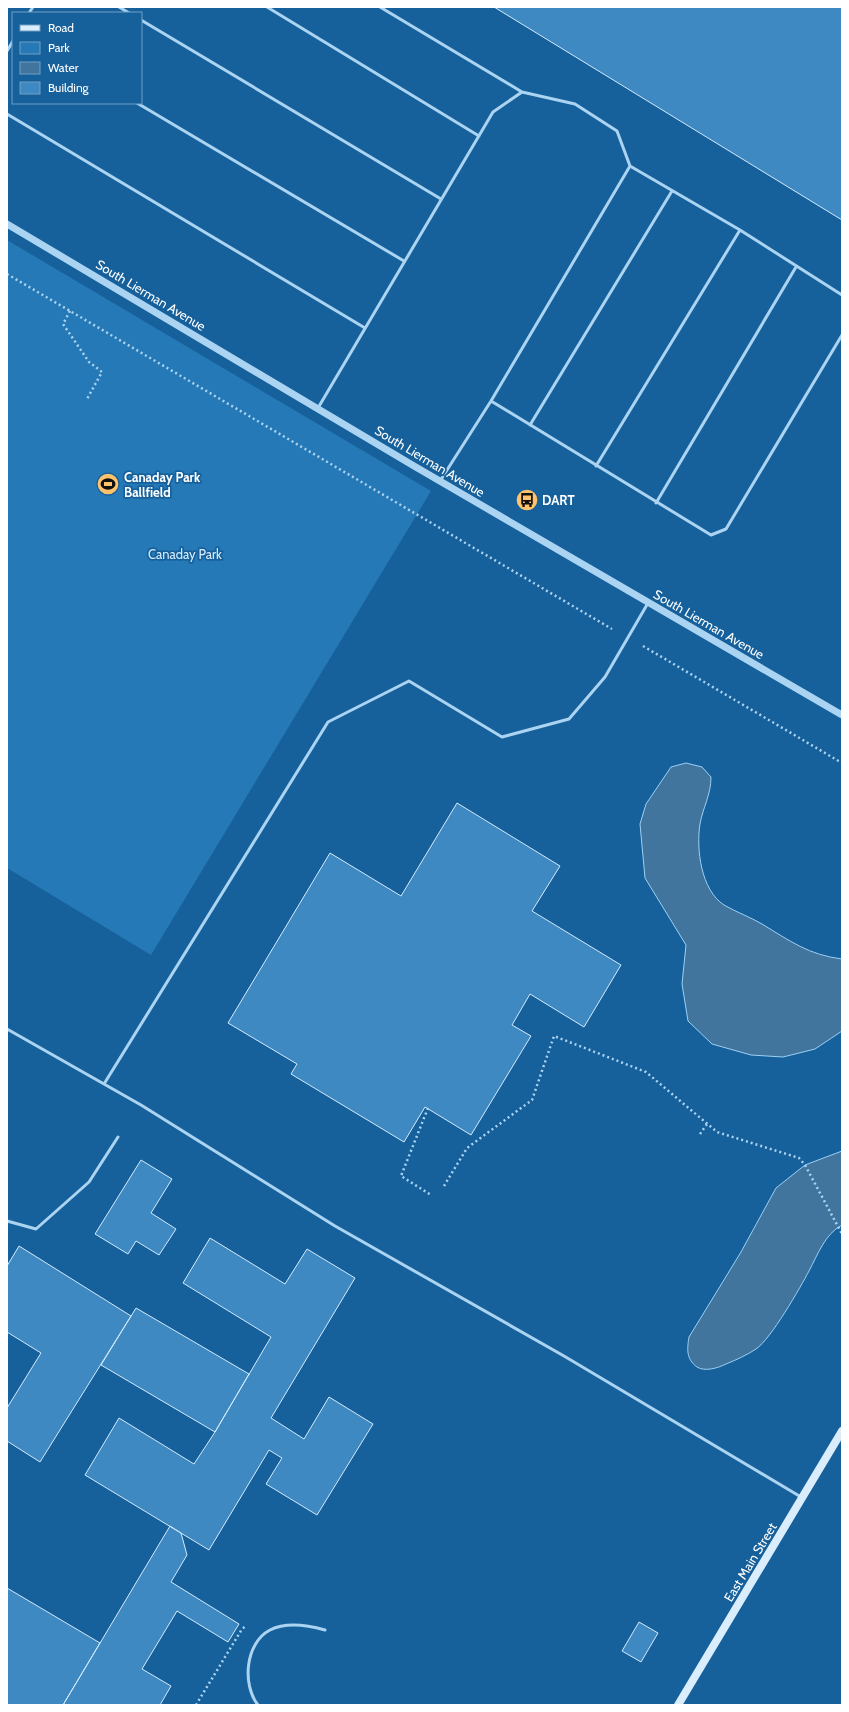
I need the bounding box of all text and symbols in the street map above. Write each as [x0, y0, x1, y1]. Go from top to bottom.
legend [12, 12, 142, 104]
text: Road [48, 20, 74, 35]
text: Park [48, 40, 70, 55]
text: Water [48, 60, 79, 75]
text: Building [48, 80, 90, 95]
street label: South Lierman Avenue [93, 256, 209, 334]
street label: South Lierman Avenue [372, 422, 488, 500]
place label: Canaday Park Ballfield [124, 469, 201, 500]
sports icon: Canaday Park Ballfield [95, 471, 121, 497]
bus stop icon: DART [514, 487, 540, 513]
place label: DART [542, 492, 575, 508]
park label: Canaday Park [148, 546, 222, 562]
street label: South Lierman Avenue [651, 586, 767, 662]
street label: East Main Street [720, 1519, 780, 1604]

